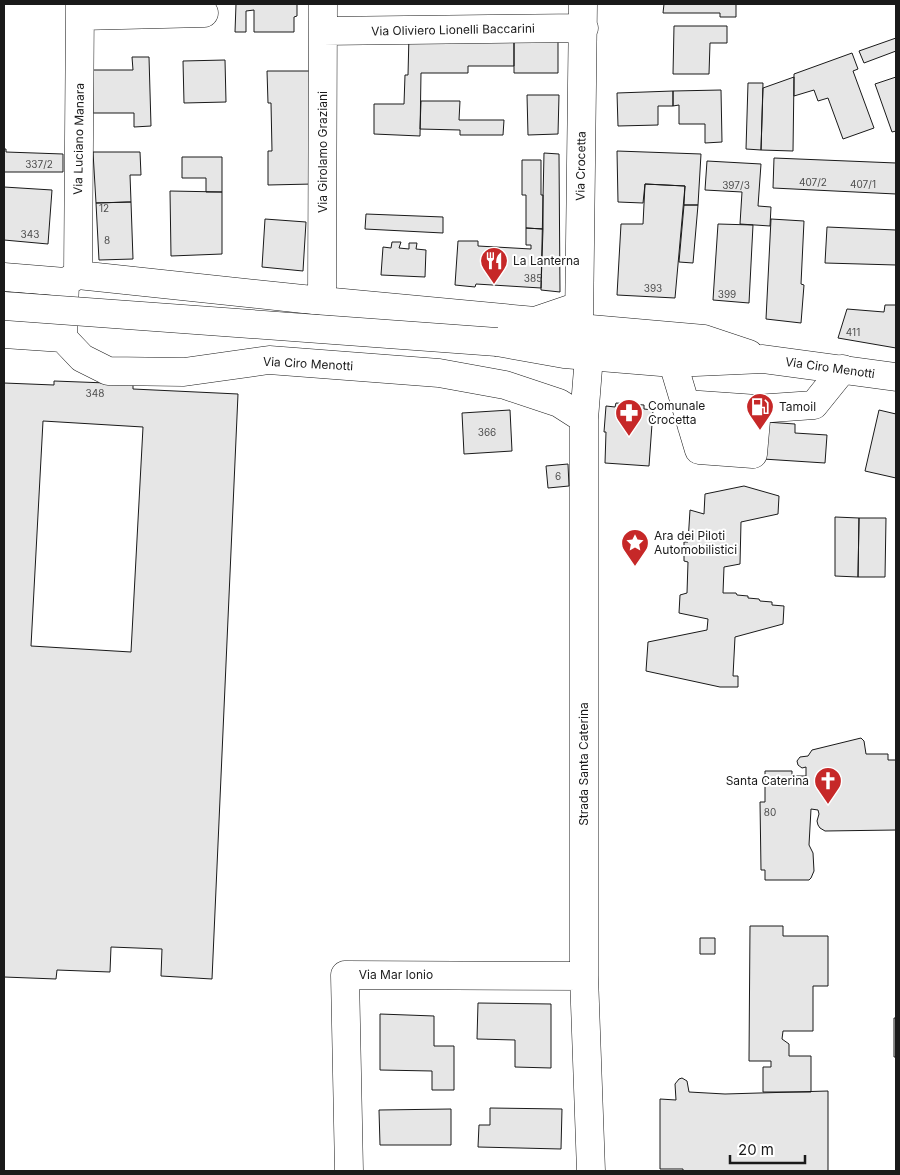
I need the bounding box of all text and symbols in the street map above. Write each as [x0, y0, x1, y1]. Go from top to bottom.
street label: Via Oliviero Lionelli Baccarini [371, 21, 535, 38]
street label: Via Luciano Manara [70, 83, 87, 195]
street label: Via Girolamo Graziani [315, 91, 330, 213]
street label: Via Crocetta [572, 131, 589, 201]
house number: 337/2 [25, 158, 53, 170]
house number: 407/2 [799, 176, 827, 188]
house number: 407/1 [850, 178, 876, 190]
house number: 397/3 [722, 179, 750, 191]
house number: 12 [99, 202, 109, 214]
house number: 343 [21, 228, 39, 240]
house number: 8 [104, 234, 110, 246]
restaurant icon: La Lanterna [479, 246, 509, 285]
place label: La Lanterna [513, 253, 580, 268]
house number: 385 [524, 272, 542, 284]
house number: 393 [644, 282, 662, 294]
house number: 399 [718, 288, 736, 300]
house number: 411 [846, 326, 860, 338]
street label: Via Ciro Menotti [262, 354, 354, 373]
street label: Via Ciro Menotti [784, 354, 876, 381]
house number: 348 [86, 387, 104, 399]
fuel station icon: Tamoil [745, 392, 775, 431]
pharmacy icon: Comunale Crocetta [614, 398, 644, 437]
place label: Comunale Crocetta [648, 398, 705, 427]
place label: Tamoil [779, 399, 816, 414]
house number: 366 [478, 426, 496, 438]
house number: 6 [555, 470, 561, 482]
place icon: Ara dei Piloti Automobilistici [620, 528, 650, 567]
place label: Ara dei Piloti Automobilistici [654, 528, 737, 557]
street label: Strada Santa Caterina [576, 702, 591, 826]
church icon: Santa Caterina [813, 766, 843, 805]
place label: Santa Caterina [726, 773, 809, 788]
house number: 80 [764, 806, 776, 818]
street label: Via Mar Ionio [359, 967, 433, 982]
scale bar [730, 1132, 805, 1164]
text: 20 m [738, 1140, 774, 1159]

